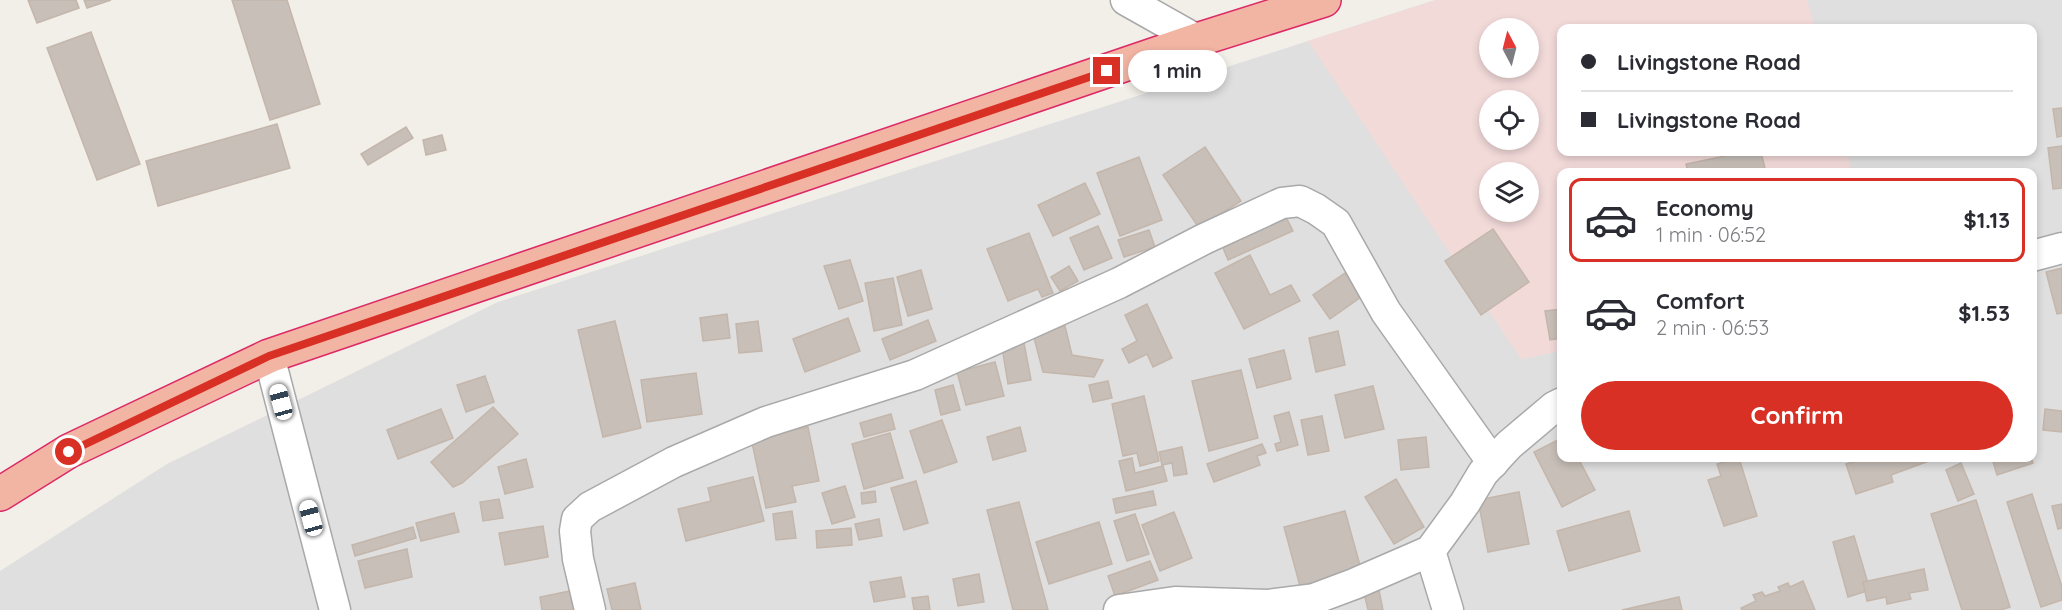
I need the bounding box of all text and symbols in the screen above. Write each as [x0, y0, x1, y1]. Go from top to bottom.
north arrow [1479, 18, 1539, 78]
map controls [1479, 18, 1539, 222]
text: Livingstone Road [1617, 48, 1801, 76]
callout: 1 min [1128, 50, 1227, 92]
route end [1093, 57, 1120, 84]
text: 1 min [1153, 58, 1202, 83]
button: locate [1479, 90, 1539, 150]
text: Livingstone Road [1617, 106, 1801, 134]
button: layers [1479, 162, 1539, 222]
icon: car [1584, 193, 1638, 247]
text: Economy [1656, 194, 1754, 222]
text: $1.13 [1964, 206, 2010, 234]
text: 1 min · 06:52 [1656, 222, 1766, 247]
icon: car [1584, 286, 1638, 340]
text: Comfort [1656, 287, 1745, 315]
text: $1.53 [1958, 299, 2010, 327]
text: 2 min · 06:53 [1656, 315, 1769, 340]
button: Confirm [1581, 381, 2013, 450]
car [268, 382, 294, 422]
route start [55, 438, 82, 465]
car [298, 498, 324, 538]

